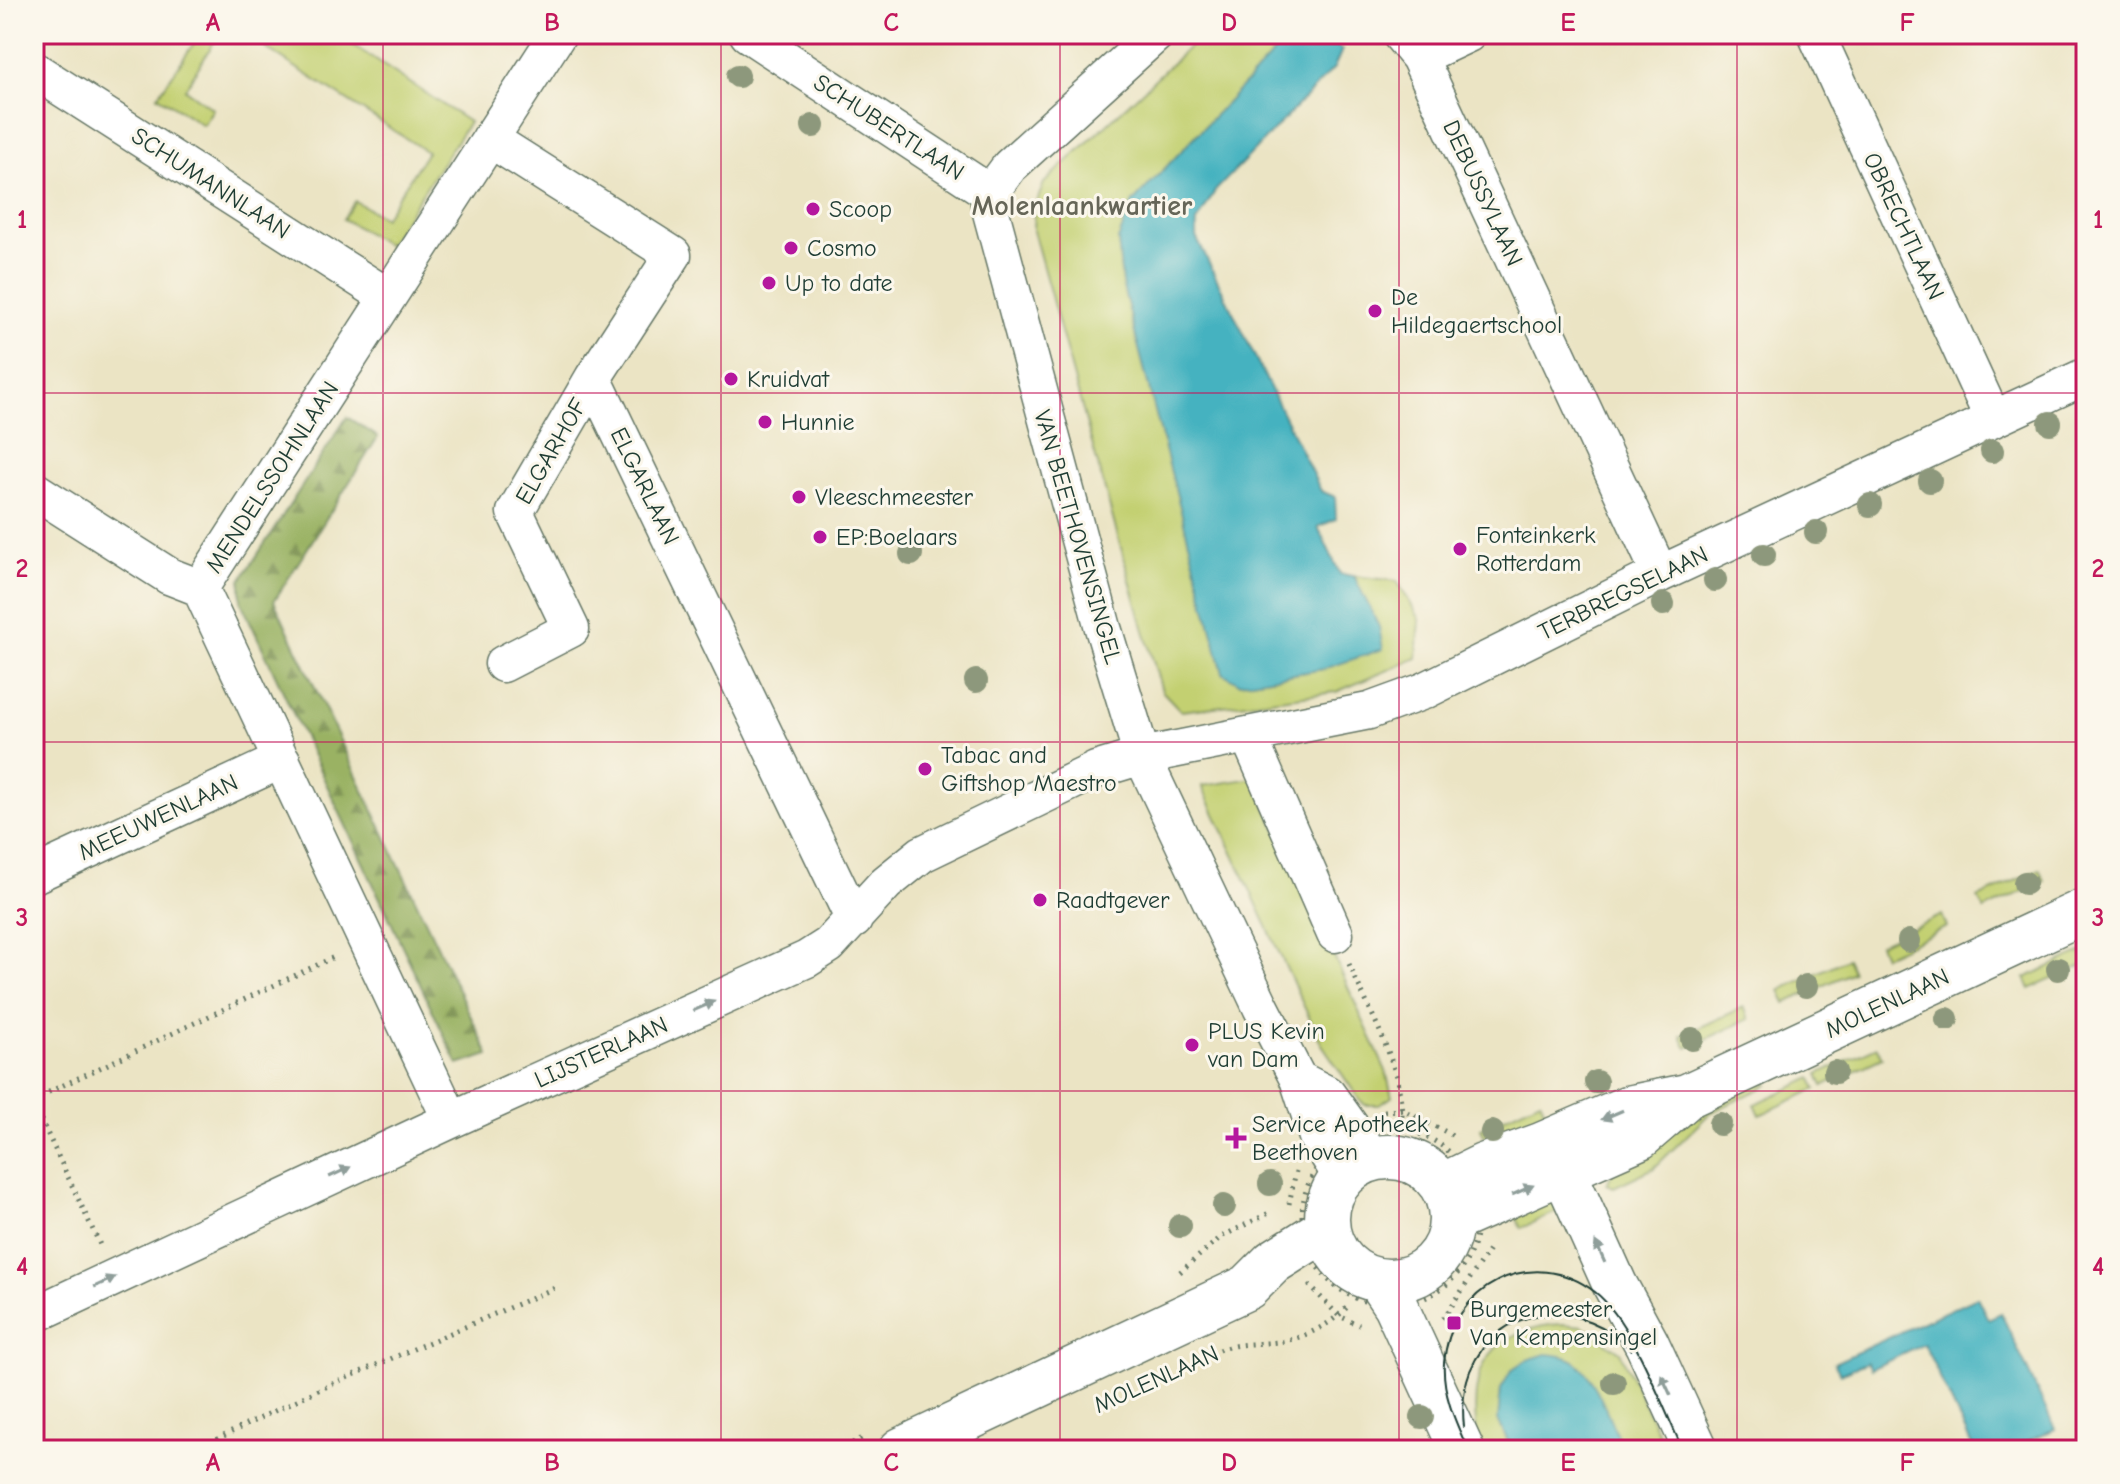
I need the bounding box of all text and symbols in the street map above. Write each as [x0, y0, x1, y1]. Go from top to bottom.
text: A [206, 8, 221, 38]
text: B [544, 8, 560, 38]
text: C [883, 8, 899, 38]
text: D [1221, 8, 1237, 38]
text: E [1560, 8, 1576, 38]
text: F [1899, 8, 1915, 38]
street label: SCHUBERTLAAN [808, 68, 970, 186]
street label: DEBUSSYLAAN [1437, 116, 1529, 270]
street label: SCHUMANNLAAN [127, 121, 295, 245]
street label: OBRECHTLAAN [1858, 148, 1950, 304]
district label: Molenlaankwartier [972, 190, 1193, 222]
place label: Scoop [829, 195, 892, 223]
marker: Scoop [804, 200, 822, 218]
text: 1 [17, 205, 27, 235]
text: 1 [2093, 205, 2103, 235]
place label: Cosmo [807, 234, 877, 262]
marker: Cosmo [782, 239, 800, 257]
place label: Up to date [785, 269, 893, 297]
marker: Up to date [760, 274, 778, 292]
place label: De Hildegaertschool [1391, 283, 1562, 339]
marker: De Hildegaertschool [1366, 302, 1384, 320]
place label: Kruidvat [747, 365, 830, 393]
marker: Kruidvat [722, 370, 740, 388]
street label: MENDELSSOHNLAAN [200, 376, 344, 578]
street label: ELGARHOF [509, 393, 593, 509]
street label: VAN BEETHOVENSINGEL [1028, 407, 1128, 667]
place label: Hunnie [781, 408, 855, 436]
marker: Hunnie [756, 413, 774, 431]
street label: ELGARLAAN [605, 423, 685, 549]
place label: Vleeschmeester [815, 483, 974, 511]
marker: Vleeschmeester [790, 488, 808, 506]
place label: Fonteinkerk Rotterdam [1476, 521, 1596, 577]
place label: EP:Boelaars [836, 523, 957, 551]
marker: EP:Boelaars [811, 528, 829, 546]
marker: Fonteinkerk Rotterdam [1451, 540, 1469, 558]
street label: TERBREGSELAAN [1534, 540, 1712, 646]
text: 2 [16, 554, 28, 584]
text: 2 [2092, 554, 2104, 584]
place label: Tabac and Giftshop Maestro [941, 741, 1117, 797]
marker: Tabac and Giftshop Maestro [916, 760, 934, 778]
street label: MEEUWENLAAN [74, 768, 242, 866]
place label: Raadtgever [1056, 886, 1170, 914]
marker: Raadtgever [1031, 891, 1049, 909]
text: 3 [16, 903, 28, 933]
text: 3 [2092, 903, 2104, 933]
street label: MOLENLAAN [1821, 962, 1953, 1044]
one-way arrow [692, 999, 716, 1013]
street label: LIJSTERLAAN [530, 1010, 672, 1094]
place label: PLUS Kevin van Dam [1207, 1017, 1325, 1073]
marker: PLUS Kevin van Dam [1183, 1036, 1201, 1054]
one-way arrow [1600, 1108, 1624, 1121]
place label: Service Apotheek Beethoven [1252, 1110, 1429, 1166]
marker: Service Apotheek Beethoven [1227, 1129, 1245, 1147]
one-way arrow [329, 1165, 352, 1179]
one-way arrow [1511, 1184, 1535, 1197]
one-way arrow [1593, 1240, 1607, 1263]
text: 4 [16, 1252, 28, 1282]
text: 4 [2092, 1252, 2104, 1282]
one-way arrow [93, 1275, 116, 1289]
place label: Burgemeester Van Kempensingel [1470, 1295, 1657, 1351]
marker: Burgemeester Van Kempensingel [1445, 1314, 1463, 1332]
street label: MOLENLAAN [1089, 1339, 1223, 1419]
one-way arrow [1659, 1374, 1673, 1397]
text: A [206, 1448, 221, 1478]
text: B [544, 1448, 560, 1478]
text: C [883, 1448, 899, 1478]
text: D [1221, 1448, 1237, 1478]
text: E [1560, 1448, 1576, 1478]
text: F [1899, 1448, 1915, 1478]

